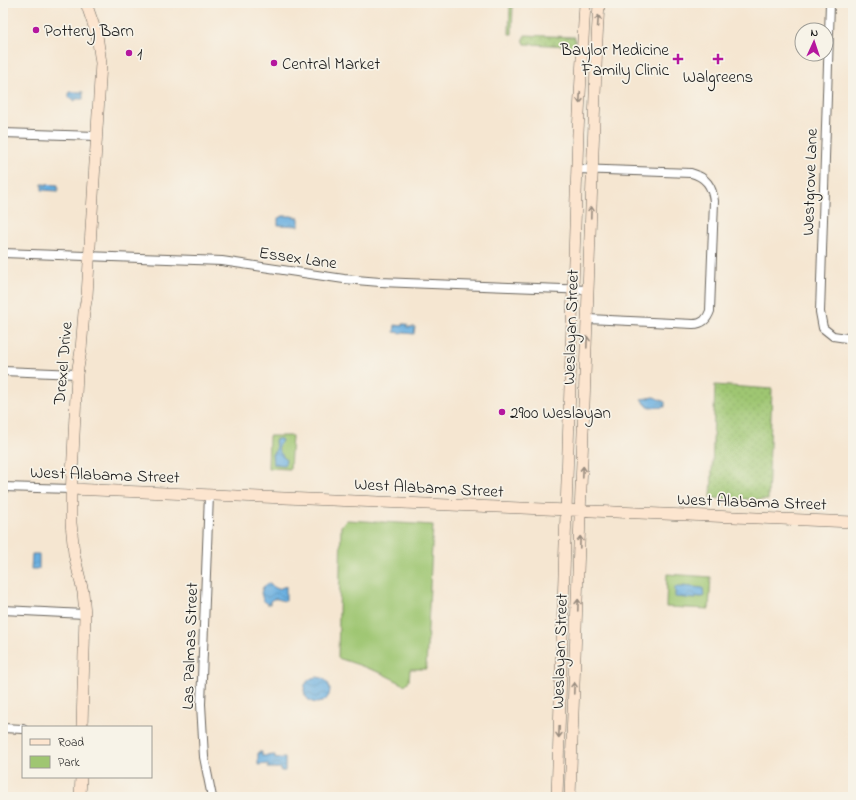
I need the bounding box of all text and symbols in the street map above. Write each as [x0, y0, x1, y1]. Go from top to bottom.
one-way arrow [595, 15, 602, 28]
place label: Pottery Barn [44, 19, 134, 45]
north arrow [794, 22, 834, 62]
marker: Pottery Barn [31, 25, 41, 35]
text: N [810, 25, 819, 41]
place label: Baylor Medicine Family Clinic [560, 38, 669, 84]
place label: 1 [137, 42, 143, 67]
marker: 1 [124, 48, 134, 58]
place label: Central Market [282, 52, 380, 77]
marker: Baylor Medicine Family Clinic [672, 53, 684, 65]
marker: Walgreens [713, 54, 723, 64]
marker: Central Market [269, 58, 279, 68]
place label: Walgreens [683, 65, 753, 92]
one-way arrow [576, 91, 584, 104]
street label: Westgrove Lane [796, 128, 827, 236]
one-way arrow [587, 206, 595, 219]
street label: Essex Lane [257, 241, 339, 276]
street label: Weslayan Street [557, 269, 587, 385]
street label: Drexel Drive [47, 320, 80, 407]
one-way arrow [583, 336, 591, 349]
place label: 2900 Weslayan [510, 401, 611, 427]
marker: 2900 Weslayan [497, 407, 507, 417]
street label: West Alabama Street [30, 460, 180, 491]
one-way arrow [579, 466, 586, 479]
street label: West Alabama Street [354, 472, 505, 505]
street label: West Alabama Street [677, 487, 827, 518]
one-way arrow [576, 536, 584, 549]
street label: Las Palmas Street [176, 582, 205, 710]
street label: Weslayan Street [546, 593, 576, 709]
one-way arrow [574, 599, 581, 612]
one-way arrow [571, 682, 578, 695]
one-way arrow [555, 725, 563, 738]
legend [22, 726, 152, 778]
text: Road [58, 734, 84, 752]
text: Park [58, 754, 80, 772]

